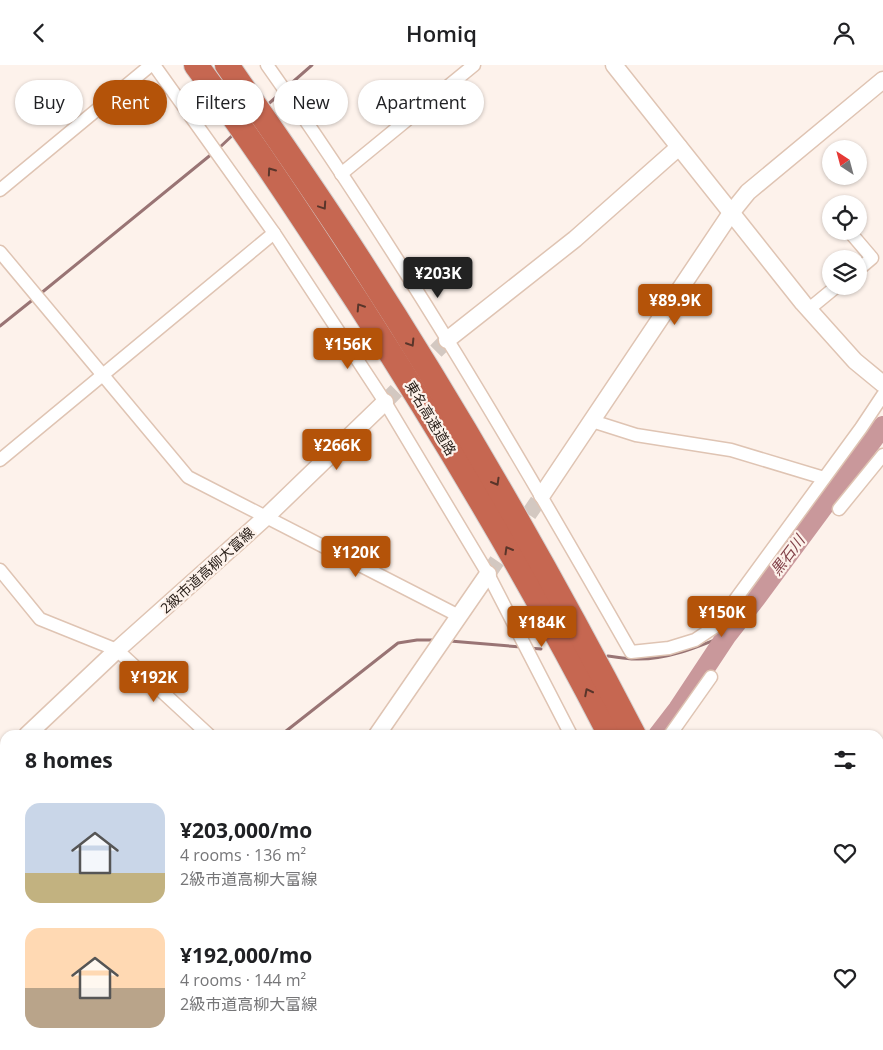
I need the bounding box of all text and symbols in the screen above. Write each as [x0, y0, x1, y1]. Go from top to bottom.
text: Homiq [406, 18, 477, 48]
icon: back [25, 19, 53, 47]
icon: person [830, 19, 858, 47]
chip: Buy [15, 80, 83, 125]
chip: Rent [93, 80, 167, 125]
chip: Filters [177, 80, 264, 125]
chip: New [274, 80, 348, 125]
chip: Apartment [358, 80, 484, 125]
north arrow [822, 140, 868, 185]
map controls [822, 140, 867, 295]
one-way arrow [268, 167, 277, 176]
button: locate [822, 195, 867, 240]
one-way arrow [317, 201, 327, 210]
button: layers [822, 250, 867, 295]
pin: ¥203K [403, 257, 473, 299]
text: ¥203K [414, 262, 462, 284]
pin: ¥89.9K [634, 283, 716, 326]
text: ¥89.9K [649, 289, 701, 311]
one-way arrow [357, 303, 367, 312]
pin: ¥156K [313, 327, 383, 370]
text: ¥156K [324, 333, 372, 355]
one-way arrow [405, 338, 415, 347]
street label: 東名高速道路 [401, 377, 461, 459]
pin: ¥266K [302, 429, 372, 471]
text: ¥266K [313, 434, 361, 456]
one-way arrow [489, 477, 499, 486]
street label: 2級市道高柳大富線 [156, 523, 258, 617]
water label: 黒石川 [765, 529, 810, 579]
pin: ¥120K [321, 535, 391, 578]
text: ¥120K [332, 541, 380, 563]
one-way arrow [505, 546, 515, 555]
pin: ¥150K [687, 595, 757, 638]
text: ¥150K [698, 601, 746, 623]
pin: ¥184K [507, 605, 577, 648]
text: ¥184K [518, 611, 566, 633]
pin: ¥192K [119, 661, 189, 703]
text: ¥192K [130, 666, 178, 688]
one-way arrow [584, 688, 594, 697]
text: 8 homes [25, 746, 113, 774]
icon: filters [831, 746, 859, 774]
text: ¥203,000/mo [180, 816, 312, 844]
icon: home [65, 823, 125, 883]
icon: heart [831, 839, 859, 867]
text: 4 rooms · 136 m² [180, 844, 306, 866]
text: 2級市道高柳大富線 [180, 868, 317, 890]
text: ¥192,000/mo [180, 941, 312, 969]
icon: home [65, 948, 125, 1008]
icon: heart [831, 964, 859, 992]
text: 4 rooms · 144 m² [180, 969, 306, 991]
text: 2級市道高柳大富線 [180, 993, 317, 1015]

